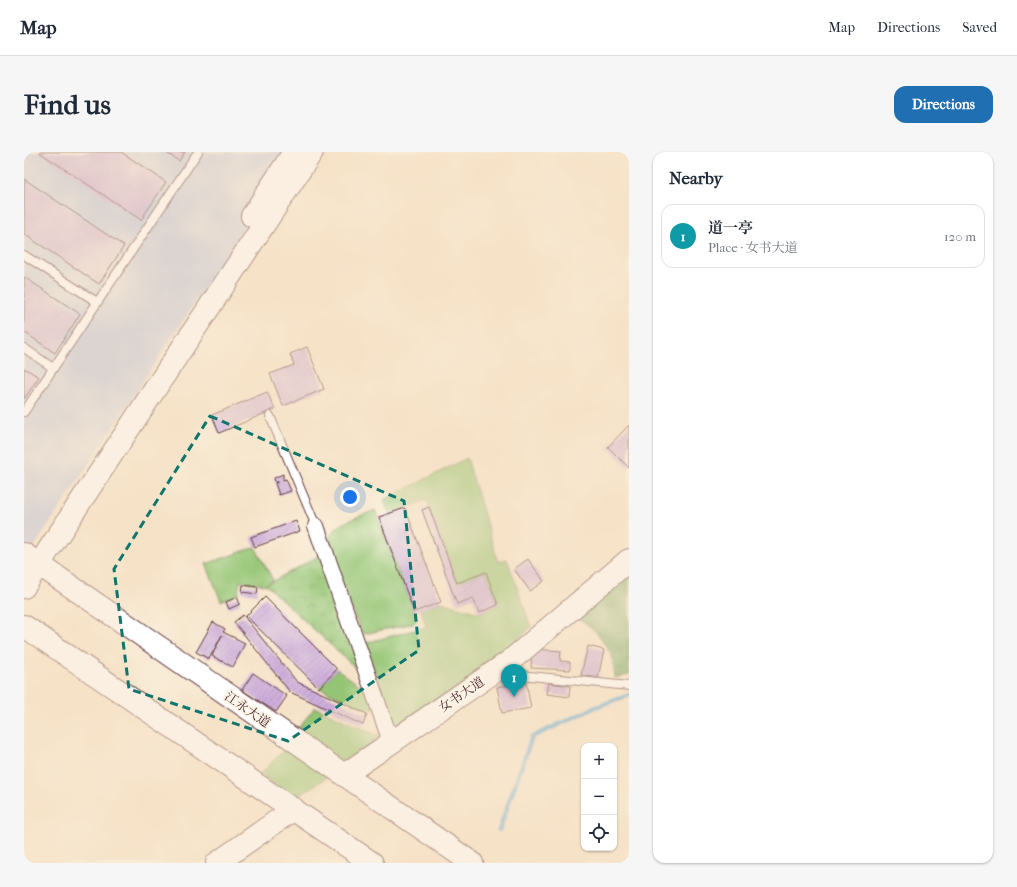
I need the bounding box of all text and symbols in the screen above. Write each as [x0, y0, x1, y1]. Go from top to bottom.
text: Map [20, 17, 56, 39]
text: Map [828, 19, 855, 36]
text: Directions [877, 19, 940, 36]
text: Saved [962, 19, 997, 36]
button: Directions [894, 86, 993, 123]
text: Find us [24, 88, 111, 121]
text: Nearby [669, 168, 723, 188]
text: 道一亭 [708, 219, 753, 237]
text: 1 [681, 229, 685, 244]
text: 120 m [944, 229, 976, 244]
text: Place · 女书大道 [708, 240, 798, 255]
your location [340, 487, 360, 507]
pin: 1 [501, 664, 527, 697]
street label: 女书大道 [436, 674, 487, 715]
street label: 江永大道 [222, 688, 273, 730]
map controls [581, 743, 617, 851]
button: + [581, 743, 617, 779]
button: − [581, 779, 617, 815]
button: locate [581, 815, 617, 851]

